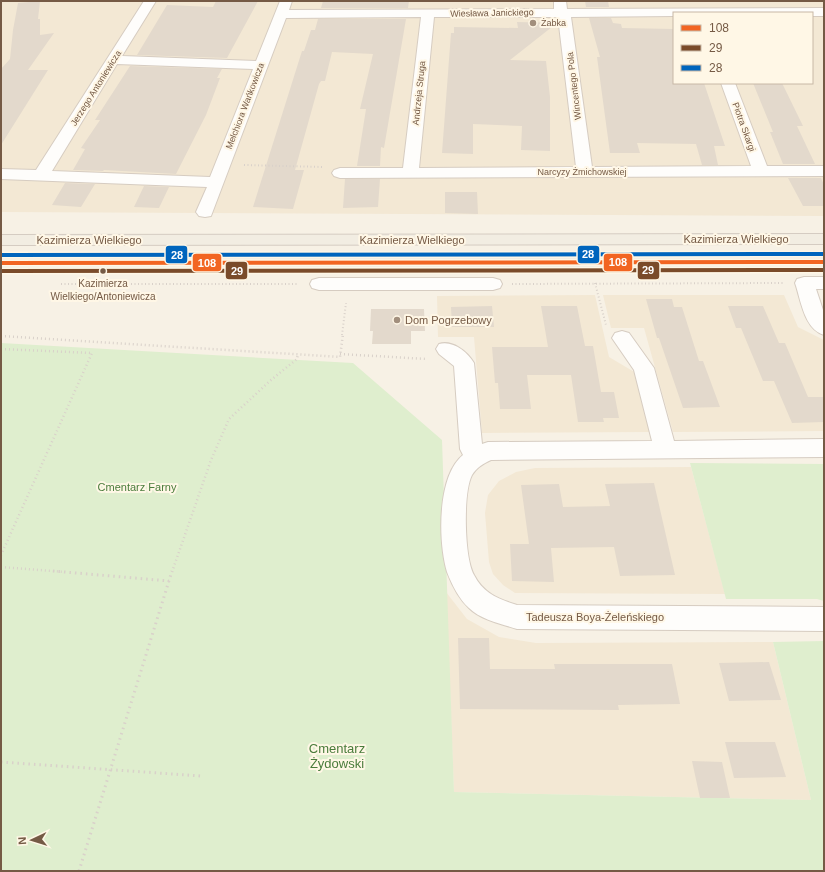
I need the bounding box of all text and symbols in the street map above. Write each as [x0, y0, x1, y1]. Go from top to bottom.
street label: Wiesława Janickiego [450, 7, 534, 19]
legend [673, 12, 813, 84]
marker: Żabka [528, 18, 538, 28]
place label: Żabka [541, 18, 566, 28]
text: 108 [709, 21, 729, 35]
text: 29 [709, 41, 723, 55]
street label: Jerzego Antoniewicza [69, 48, 123, 128]
street label: Wincentego Pola [565, 52, 583, 120]
street label: Andrzeja Struga [411, 60, 427, 126]
street label: Melchiora Wańkowicza [224, 61, 266, 151]
text: 28 [709, 61, 723, 75]
street label: Piotra Skargi [730, 101, 758, 153]
street label: Narcyzy Żmichowskiej [537, 167, 627, 177]
street label: Kazimierza Wielkiego [683, 233, 789, 245]
street label: Kazimierza Wielkiego [36, 234, 142, 246]
street label: Kazimierza Wielkiego [359, 234, 465, 246]
line badge: 28 [165, 245, 188, 264]
line badge: 28 [577, 245, 600, 264]
text: 28 [582, 248, 594, 260]
text: 28 [171, 249, 183, 261]
line badge: 108 [192, 253, 222, 272]
line badge: 108 [603, 253, 633, 272]
text: 108 [609, 256, 627, 268]
text: 108 [198, 257, 216, 269]
line badge: 29 [225, 261, 248, 280]
line badge: 29 [637, 261, 660, 280]
text: 29 [642, 264, 654, 276]
text: 29 [231, 265, 243, 277]
marker: Kazimierza Wielkiego/Antoniewicza [98, 266, 108, 276]
place label: Kazimierza Wielkiego/Antoniewicza [50, 278, 156, 302]
place label: Dom Pogrzebowy [405, 314, 492, 326]
marker: Dom Pogrzebowy [392, 315, 402, 325]
park label: Cmentarz Farny [98, 481, 177, 493]
street label: Tadeusza Boya-Żeleńskiego [526, 611, 664, 623]
park label: Cmentarz Żydowski [309, 741, 365, 771]
north arrow [12, 820, 52, 860]
text: N [16, 836, 28, 845]

